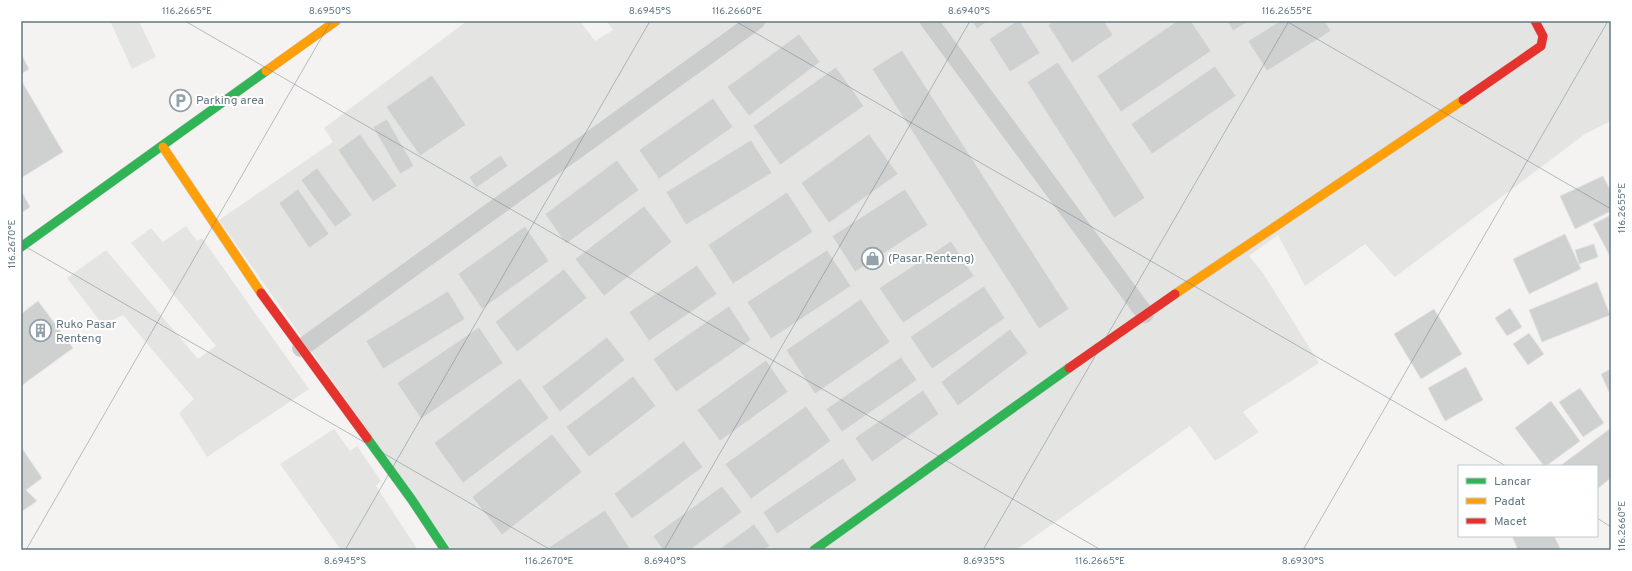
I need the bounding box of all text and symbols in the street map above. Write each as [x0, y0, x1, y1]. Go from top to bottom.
text: 116.2665°E [162, 5, 212, 18]
text: 8.6950°S [309, 5, 351, 18]
text: 8.6945°S [629, 5, 671, 18]
text: 116.2660°E [712, 5, 762, 18]
text: 8.6940°S [948, 5, 990, 18]
text: 116.2655°E [1262, 5, 1312, 18]
parking icon: Parking area [168, 87, 194, 113]
place label: Parking area [196, 93, 264, 109]
text: 116.2655°E [1616, 183, 1629, 233]
text: 116.2670°E [6, 219, 19, 269]
shop icon: (Pasar Renteng) [860, 245, 886, 271]
place label: (Pasar Renteng) [888, 251, 975, 267]
place label: Ruko Pasar Renteng [56, 317, 117, 347]
building icon: Ruko Pasar Renteng [28, 318, 54, 344]
legend [1458, 465, 1598, 537]
text: Lancar [1494, 474, 1531, 490]
text: Padat [1494, 494, 1525, 510]
text: 116.2660°E [1616, 501, 1629, 551]
text: Macet [1494, 514, 1527, 530]
text: 8.6945°S [324, 555, 366, 568]
text: 116.2670°E [525, 555, 574, 568]
text: 8.6940°S [644, 555, 686, 568]
text: 8.6935°S [963, 555, 1005, 568]
text: 116.2665°E [1075, 555, 1125, 568]
text: 8.6930°S [1282, 555, 1324, 568]

